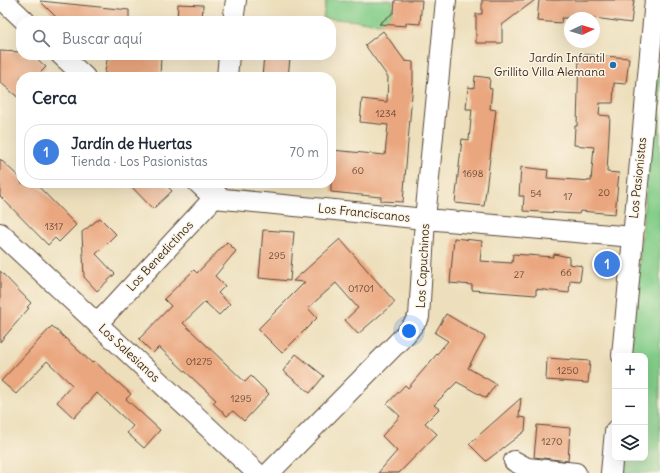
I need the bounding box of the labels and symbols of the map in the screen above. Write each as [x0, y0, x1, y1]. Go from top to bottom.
north arrow [564, 12, 600, 48]
place label: Jardín Infantil Grillito Villa Alemana [494, 50, 605, 79]
marker: Jardín Infantil Grillito Villa Alemana [608, 60, 618, 70]
house number: 1234 [376, 107, 397, 120]
street label: Los Pasionistas [626, 137, 649, 219]
house number: 60 [352, 164, 364, 177]
house number: 1698 [462, 167, 484, 180]
house number: 20 [598, 186, 610, 199]
house number: 54 [530, 187, 542, 200]
house number: 17 [564, 190, 573, 203]
street label: Los Franciscanos [317, 200, 411, 225]
street label: Los Benedictinos [123, 217, 196, 294]
house number: 1317 [45, 220, 63, 233]
street label: Los Capuchinos [413, 223, 432, 309]
house number: 295 [269, 249, 286, 262]
pin: 1 [594, 249, 620, 279]
house number: 66 [560, 266, 572, 279]
house number: 27 [514, 268, 524, 281]
house number: 01701 [348, 282, 374, 295]
street label: Los Salesianos [96, 320, 163, 385]
your location [399, 321, 419, 341]
house number: 01275 [186, 355, 213, 368]
house number: 1250 [557, 364, 579, 377]
house number: 1295 [231, 392, 252, 405]
house number: 1270 [542, 435, 562, 448]

